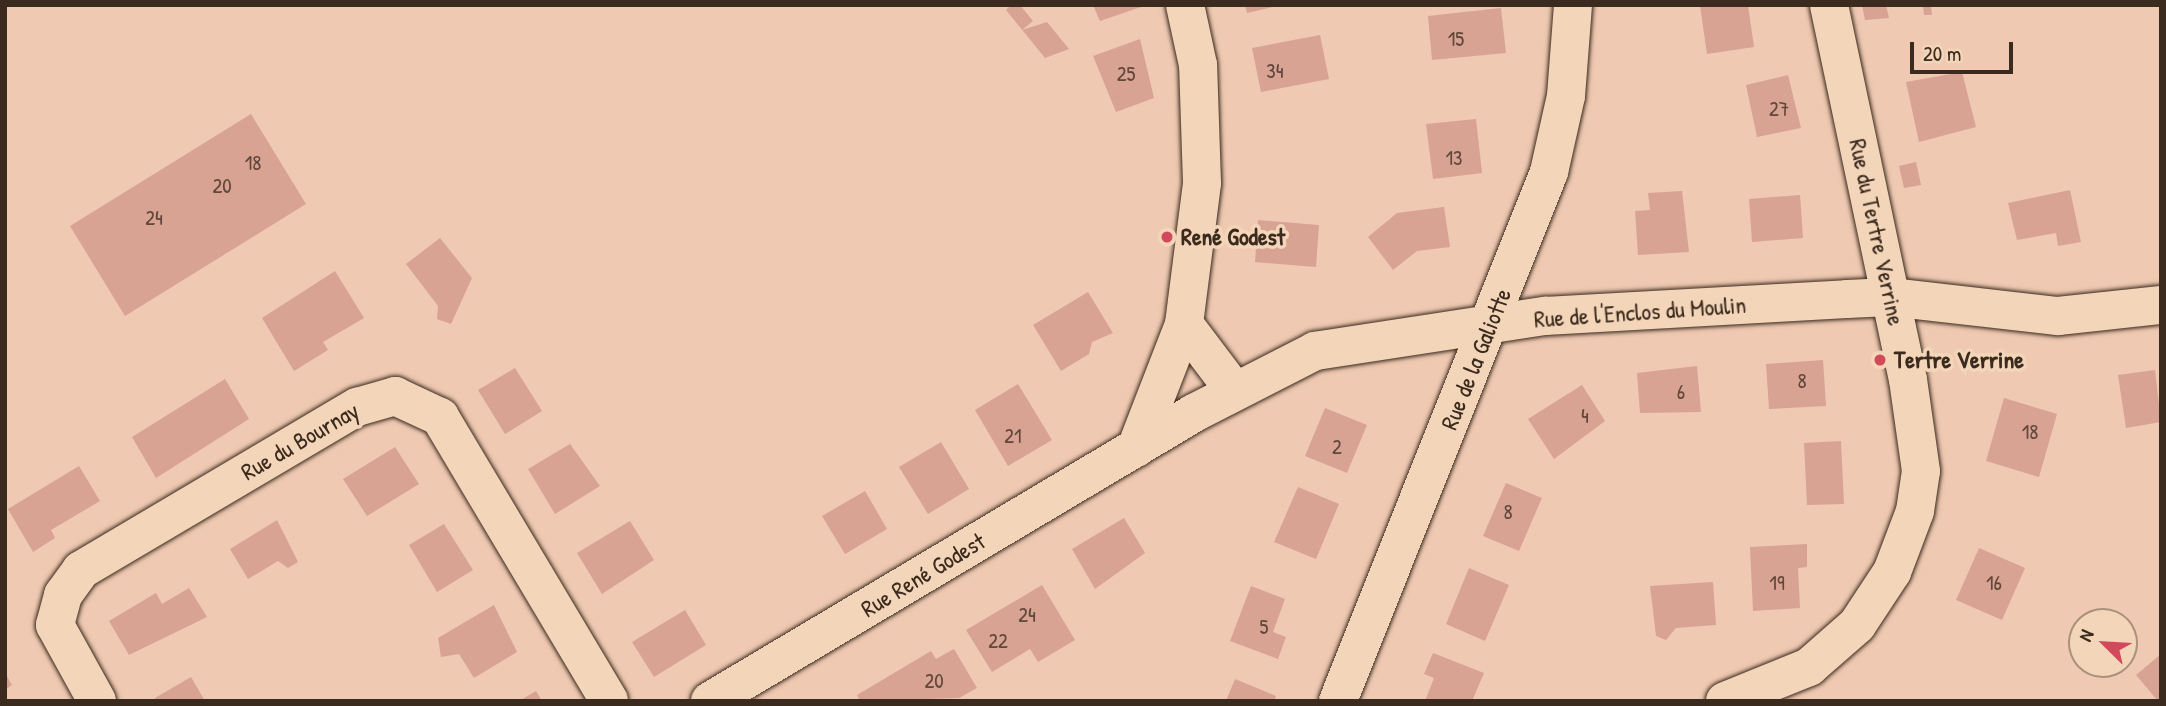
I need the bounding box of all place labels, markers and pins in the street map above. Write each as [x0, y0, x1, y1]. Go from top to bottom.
place label: René Godest [1181, 223, 1285, 251]
marker: René Godest [1159, 229, 1175, 245]
place label: Tertre Verrine [1894, 346, 2024, 374]
marker: Tertre Verrine [1872, 352, 1888, 368]

